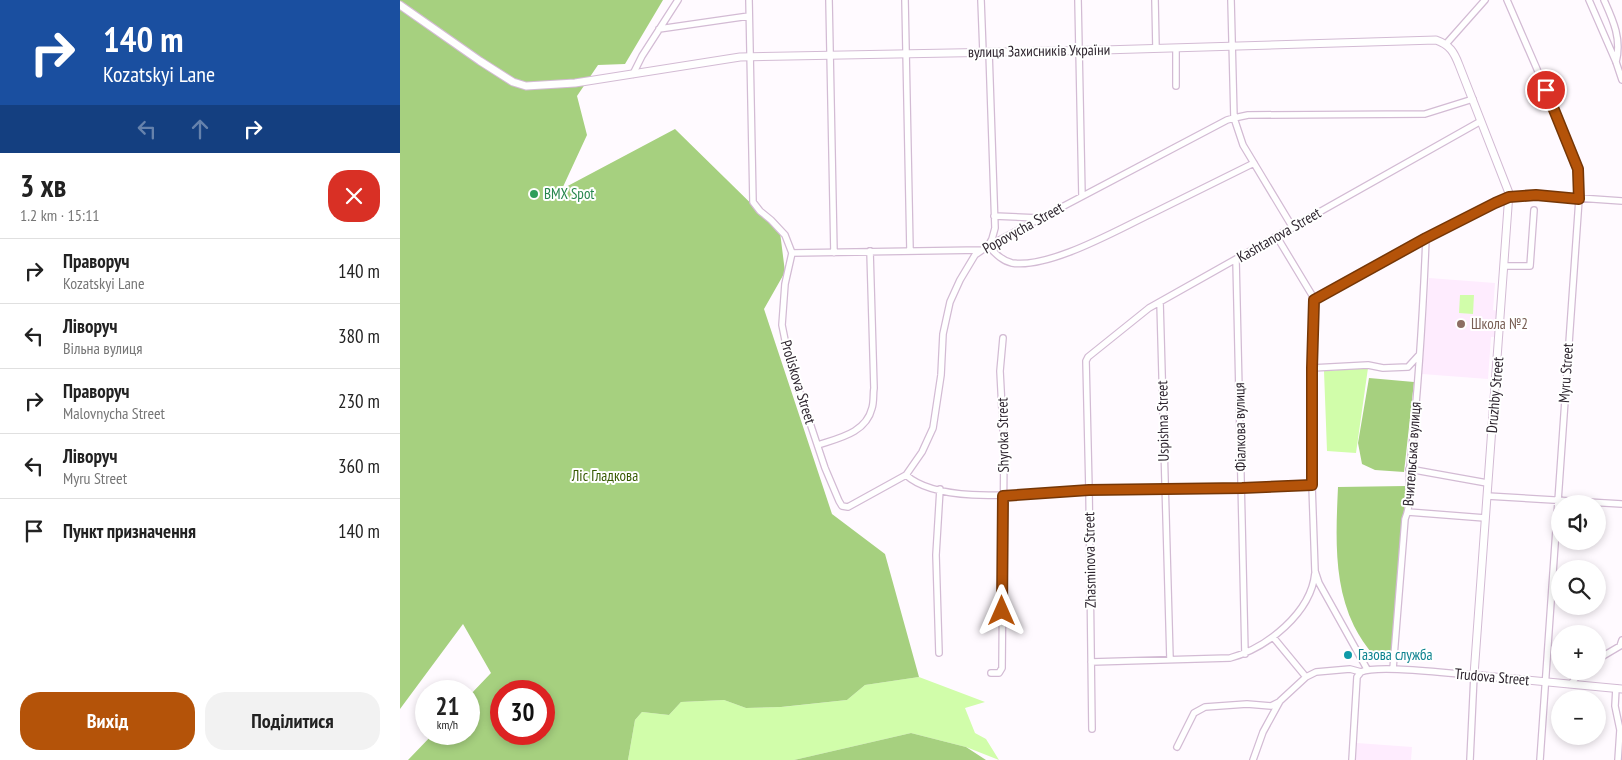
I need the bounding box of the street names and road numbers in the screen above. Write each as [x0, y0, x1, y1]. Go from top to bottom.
street label: вулиця Захисників України [968, 40, 1110, 61]
street label: Popovycha Street [979, 198, 1066, 258]
street label: Kashtanova Street [1233, 203, 1324, 266]
street label: Proliskova Street [777, 338, 820, 426]
street label: Myru Street [1554, 342, 1577, 404]
street label: Druzhby Street [1482, 356, 1507, 434]
street label: Uspishna Street [1152, 380, 1173, 462]
street label: Фіалкова вулиця [1229, 382, 1250, 472]
street label: Shyroka Street [992, 397, 1013, 473]
street label: Вчительська вулиця [1398, 401, 1425, 507]
street label: Zhasminova Street [1079, 512, 1100, 608]
street label: Trudova Street [1454, 664, 1530, 689]

